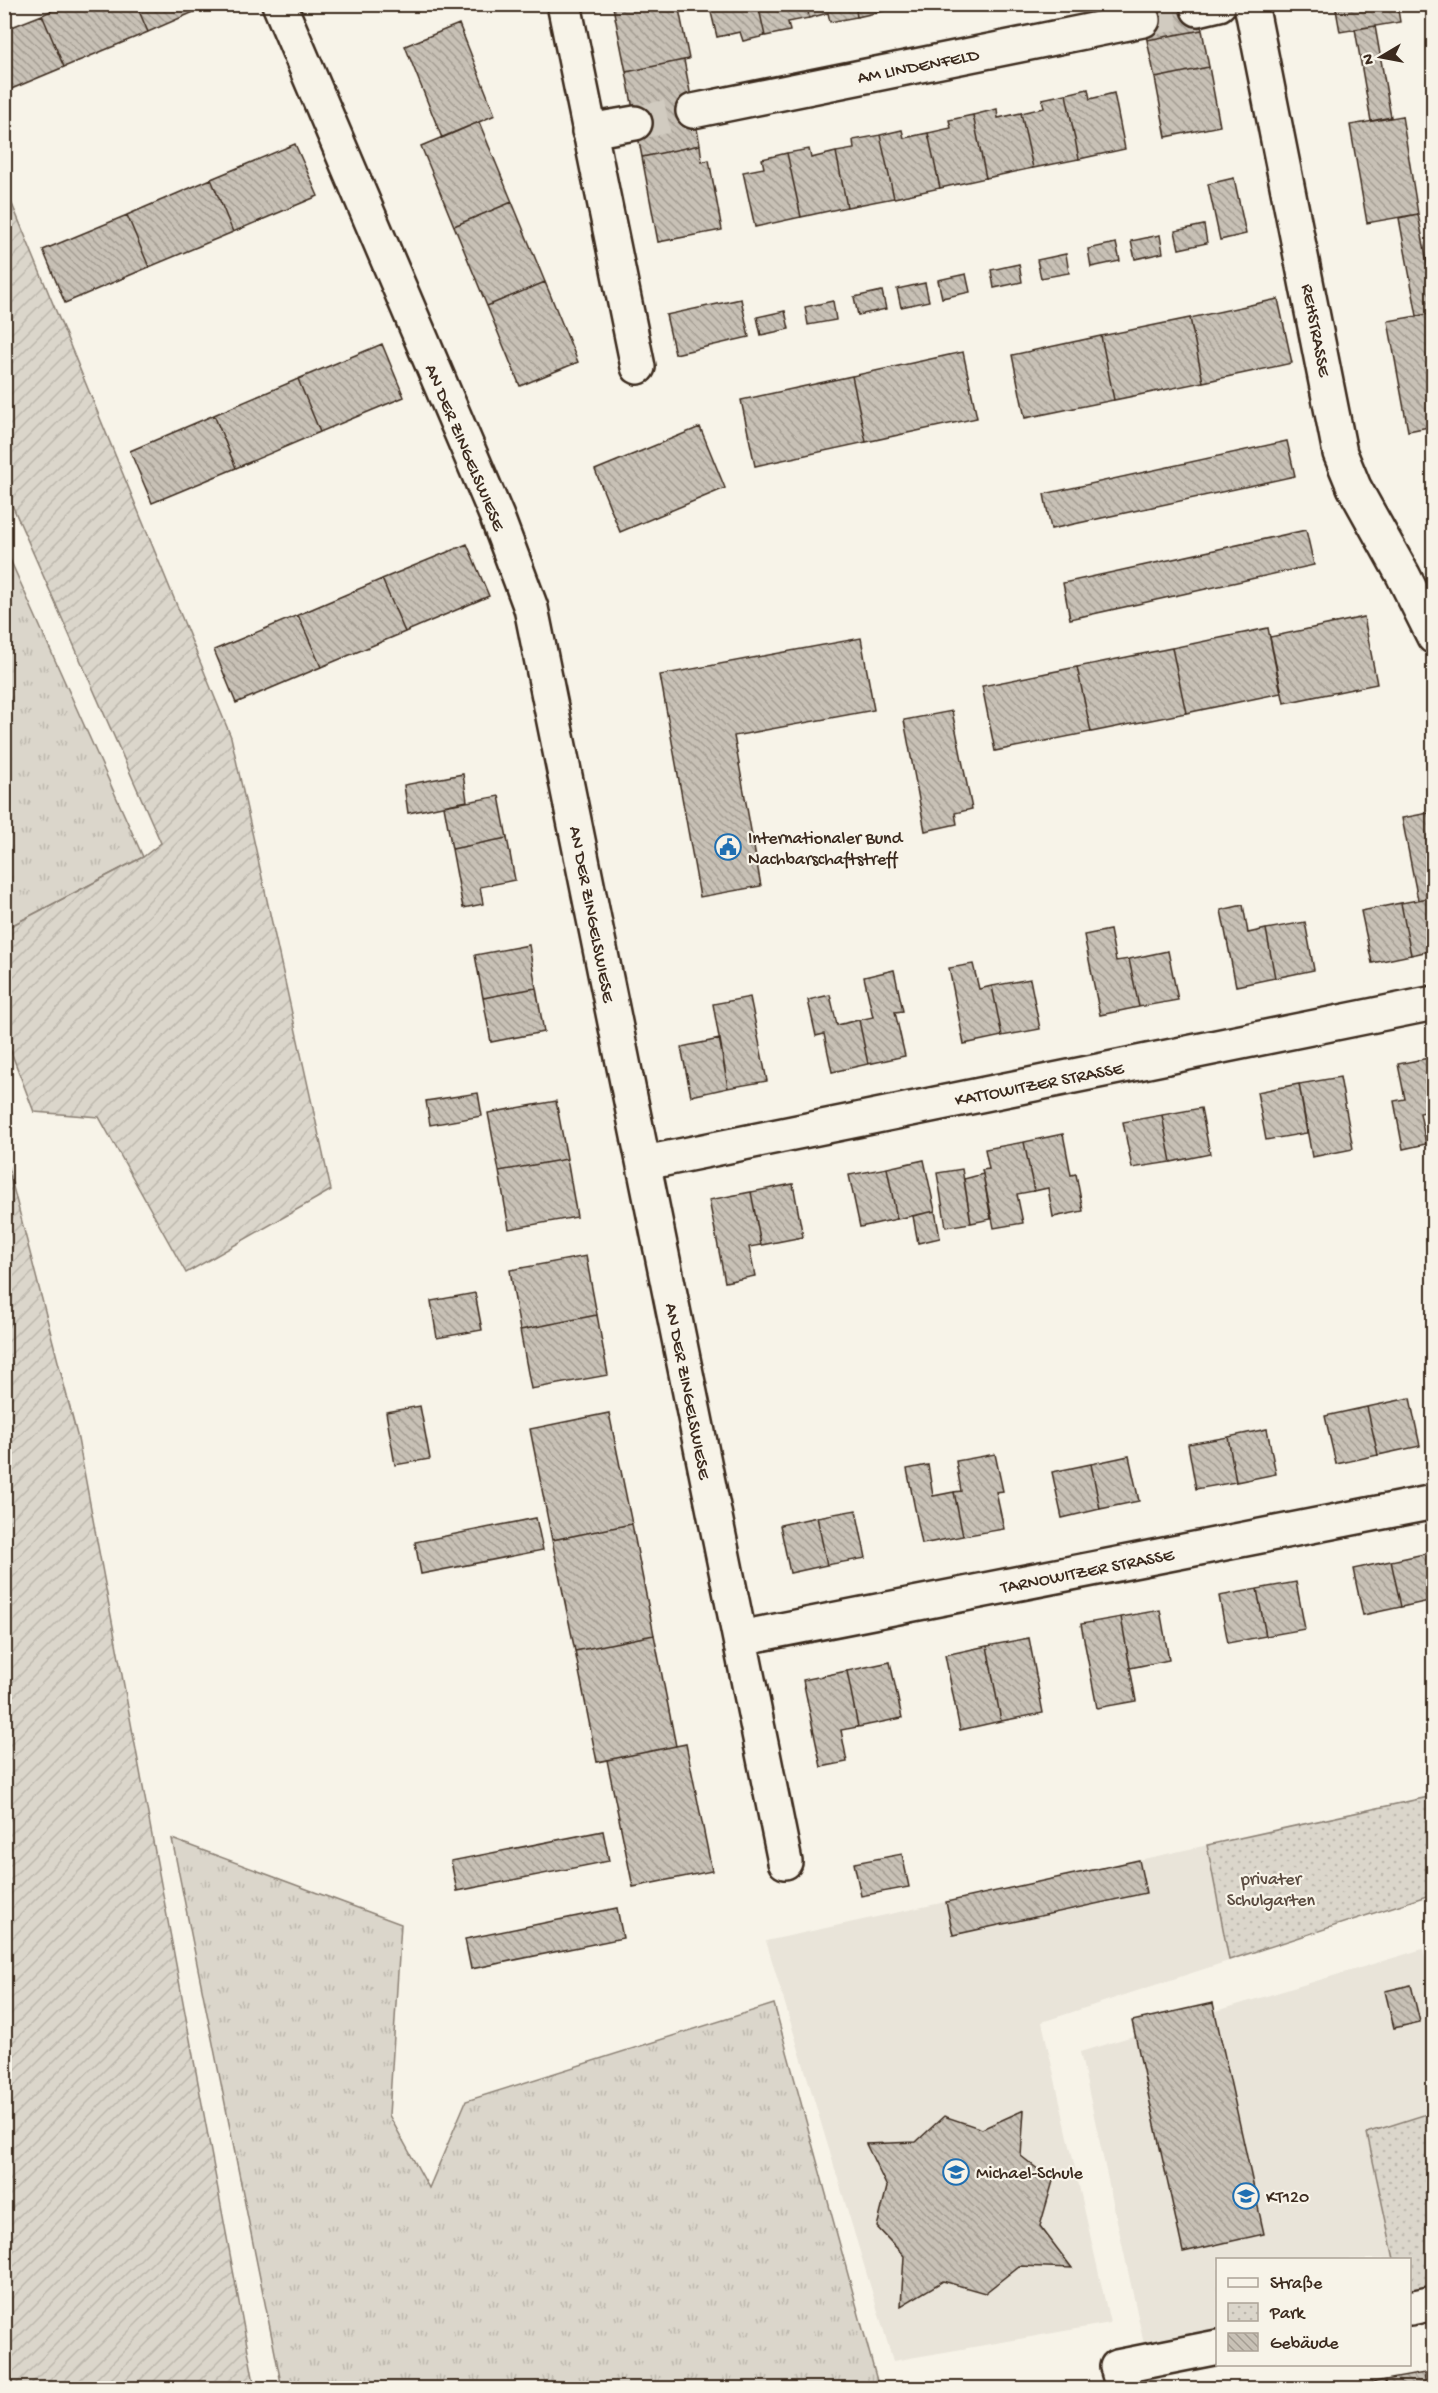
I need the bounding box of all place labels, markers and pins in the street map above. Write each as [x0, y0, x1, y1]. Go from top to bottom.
place label: Internationaler Bund Nachbarschaftstreff [748, 829, 904, 871]
public building icon: Internationaler Bund Nachbarschaftstreff [713, 832, 743, 862]
school or university icon: Michael-Schule [941, 2157, 971, 2187]
place label: Michael-Schule [976, 2164, 1084, 2185]
school or university icon: KT120 [1231, 2181, 1261, 2211]
place label: KT120 [1266, 2188, 1309, 2209]

